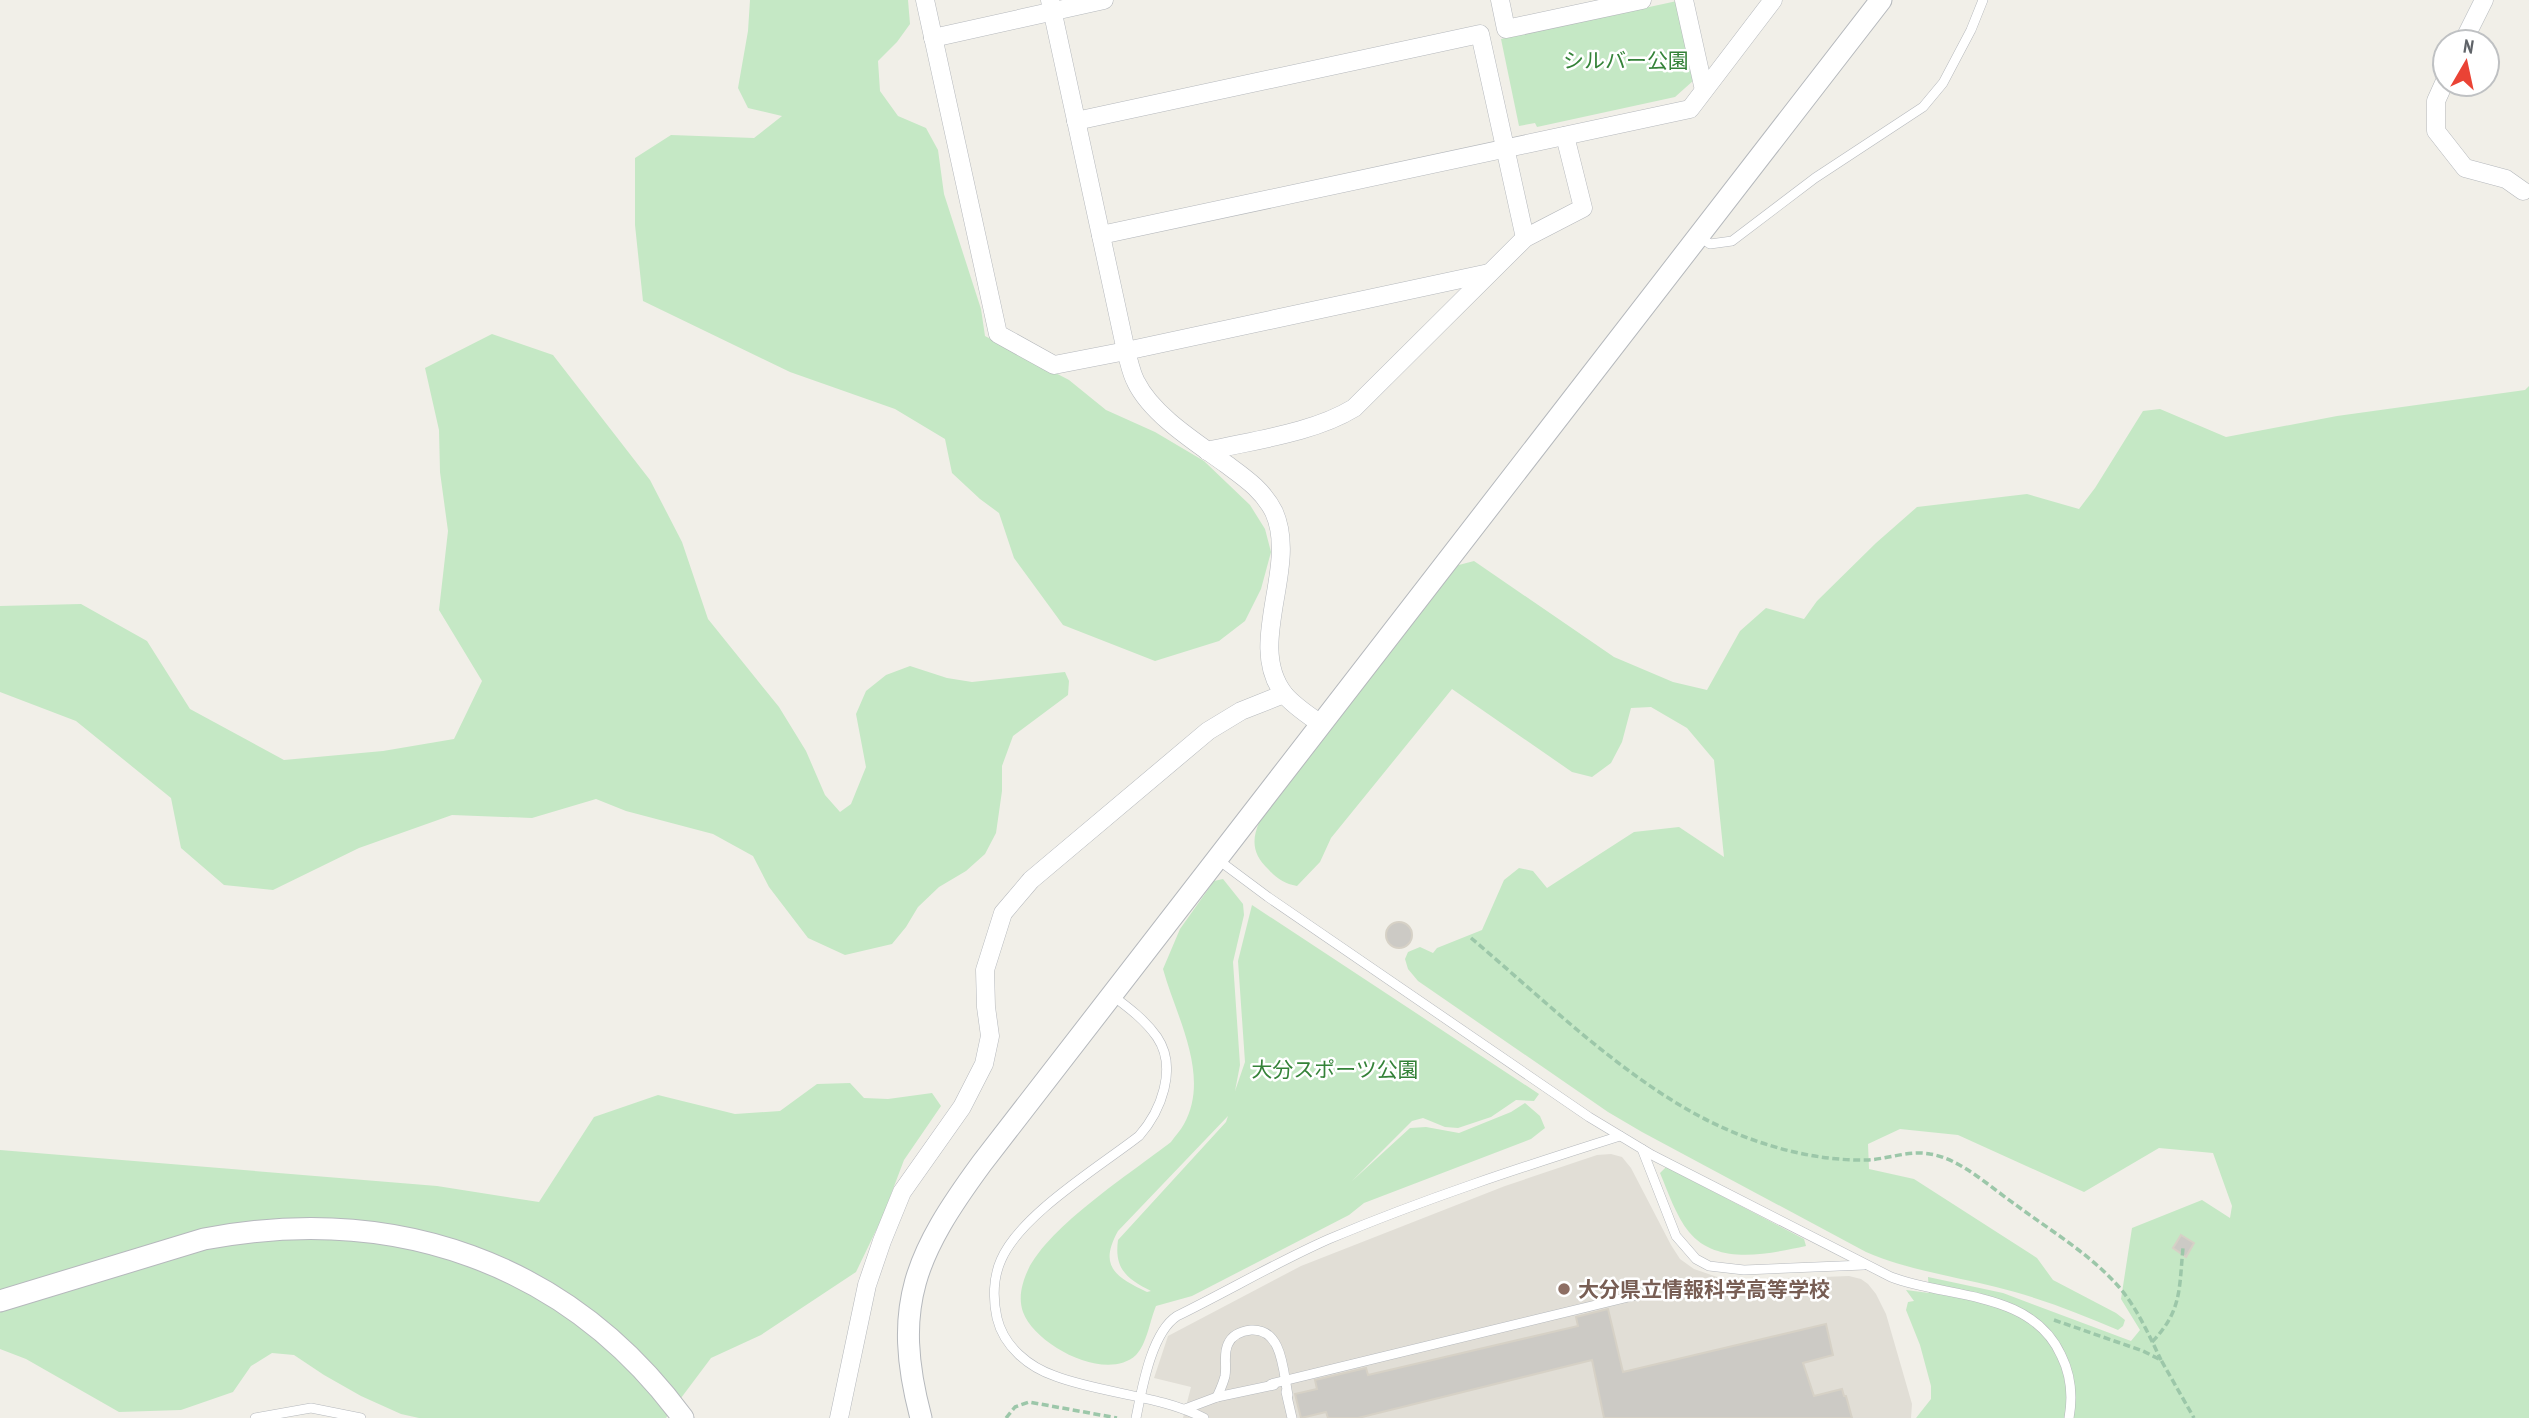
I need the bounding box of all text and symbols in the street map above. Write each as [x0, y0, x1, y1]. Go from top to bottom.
north arrow [2431, 28, 2501, 98]
text: N [2462, 34, 2476, 59]
park label: シルバー公園 [1563, 47, 1689, 74]
park label: 大分スポーツ公園 [1251, 1056, 1419, 1083]
place label: 大分県立情報科学高等学校 [1578, 1276, 1830, 1303]
marker: 大分県立情報科学高等学校 [1556, 1281, 1572, 1297]

